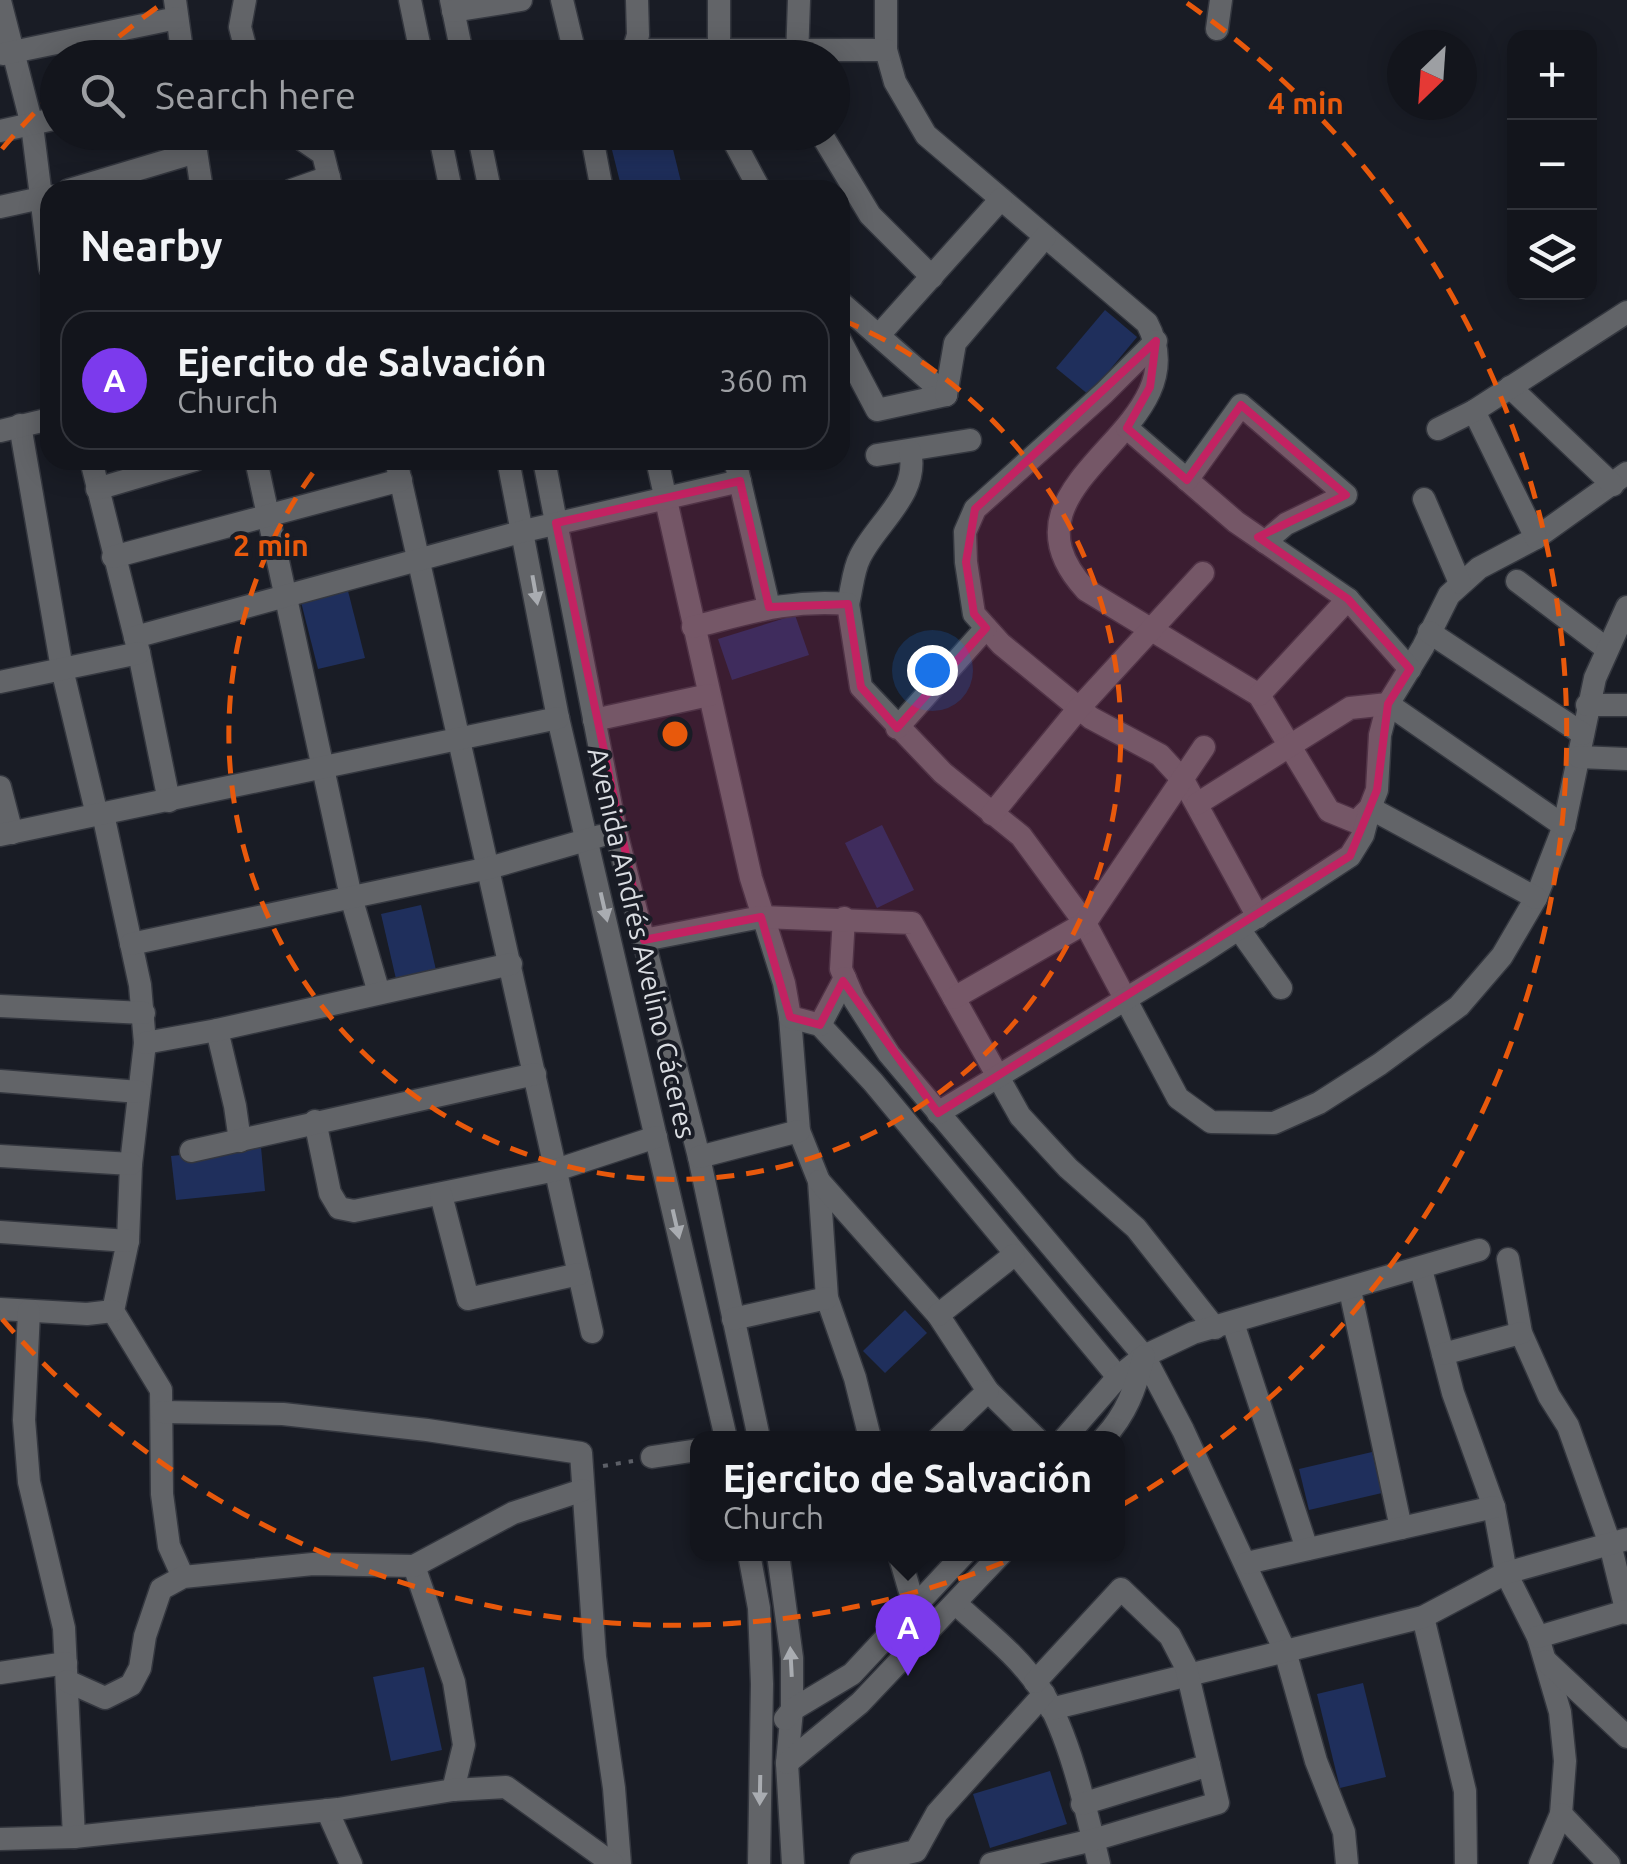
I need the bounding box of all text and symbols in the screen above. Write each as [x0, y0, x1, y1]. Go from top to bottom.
north arrow [1387, 30, 1477, 120]
map controls [1507, 30, 1597, 300]
button: + [1507, 30, 1597, 120]
search box [40, 40, 850, 150]
icon: search [75, 68, 130, 123]
text: Search here [155, 74, 356, 116]
text: 4 min [1268, 86, 1344, 120]
button: − [1507, 120, 1597, 210]
button: layers [1507, 210, 1597, 300]
text: Nearby [80, 222, 223, 269]
text: Ejercito de Salvación [177, 341, 547, 383]
text: A [103, 362, 126, 398]
text: 360 m [719, 362, 808, 398]
text: Church [177, 383, 278, 419]
text: 2 min [233, 528, 309, 562]
one-way arrow [527, 575, 543, 606]
your location [907, 645, 958, 696]
centre of rings [657, 716, 693, 752]
street label: Avenida Andrés Avelino Cáceres [582, 745, 703, 1141]
one-way arrow [596, 892, 612, 923]
one-way arrow [669, 1209, 684, 1240]
popup [690, 1431, 1125, 1561]
text: Ejercito de Salvación [723, 1457, 1092, 1499]
text: Church [723, 1499, 824, 1535]
pin: A [876, 1594, 940, 1676]
one-way arrow [783, 1645, 799, 1677]
one-way arrow [752, 1774, 768, 1806]

